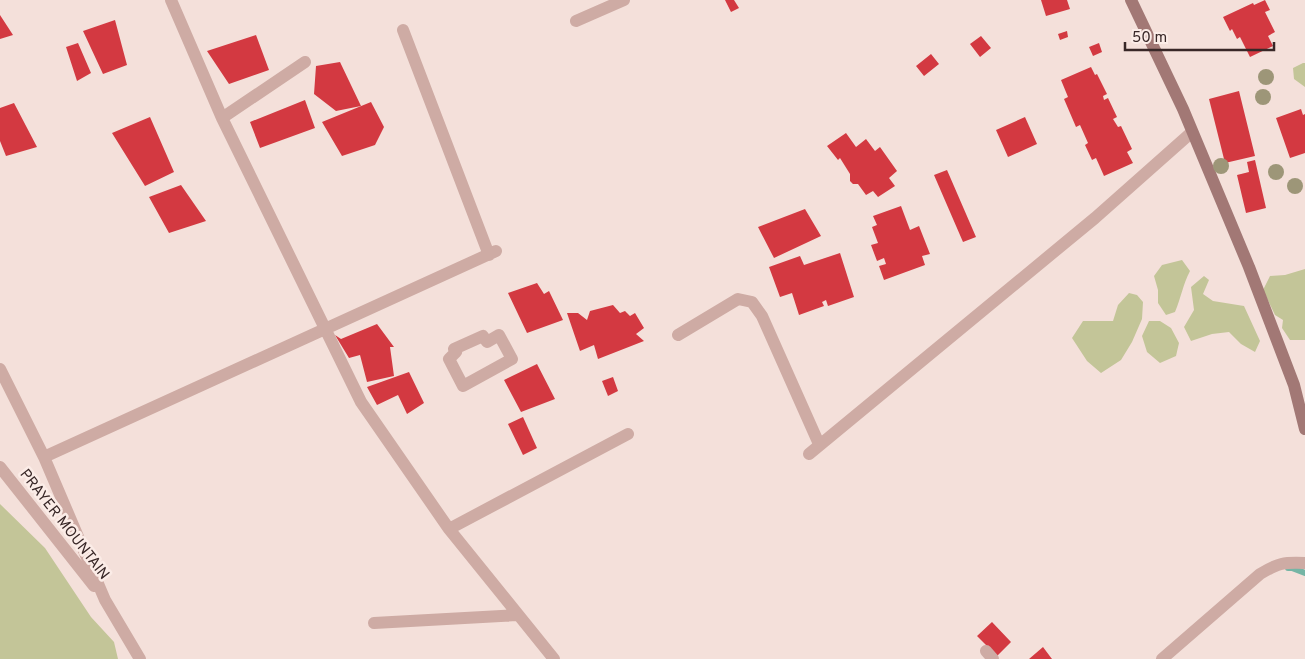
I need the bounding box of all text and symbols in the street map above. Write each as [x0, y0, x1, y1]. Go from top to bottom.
scale bar [1125, 20, 1274, 52]
text: 50 m [1132, 29, 1167, 48]
street label: PRAYER MOUNTAIN [15, 466, 113, 584]

